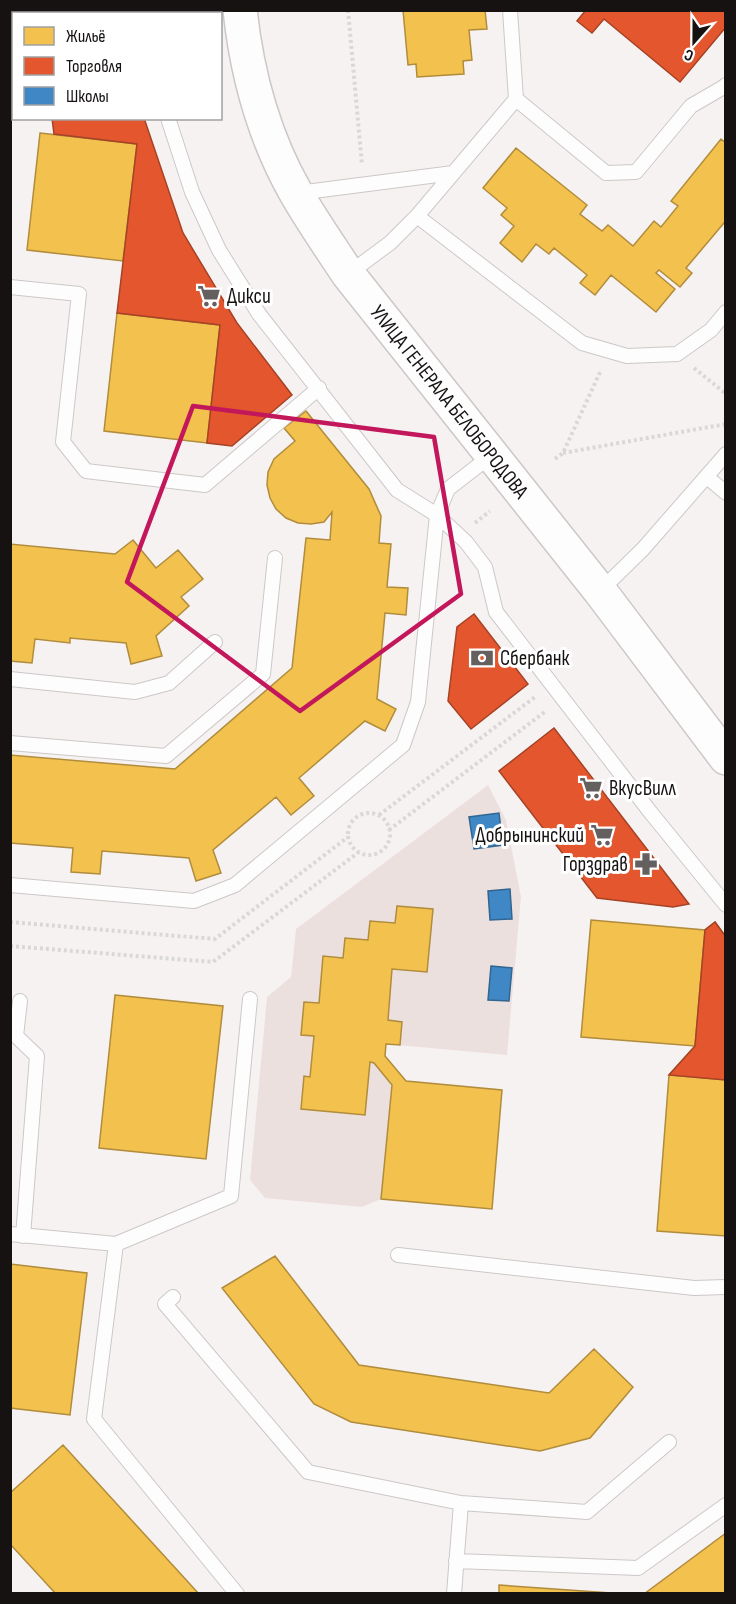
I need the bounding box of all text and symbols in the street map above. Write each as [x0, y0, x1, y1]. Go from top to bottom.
legend [12, 12, 222, 120]
north arrow [664, 12, 724, 72]
text: Жильё [66, 26, 106, 47]
text: С [682, 44, 696, 65]
text: Торговля [66, 56, 122, 77]
text: Школы [66, 86, 109, 107]
supermarket icon: Дикси [196, 283, 222, 309]
place label: Дикси [227, 284, 271, 309]
street label: УЛИЦА ГЕНЕРАЛА БЕЛОБОРОДОВА [365, 300, 534, 504]
bank icon: Сбербанк [469, 645, 495, 671]
place label: Сбербанк [500, 646, 570, 671]
supermarket icon: ВкусВилл [578, 775, 604, 801]
place label: ВкусВилл [609, 776, 676, 801]
supermarket icon: Добрынинский [589, 822, 615, 848]
place label: Добрынинский [476, 823, 584, 848]
pharmacy icon: Горздрав [633, 851, 659, 877]
place label: Горздрав [563, 852, 628, 877]

